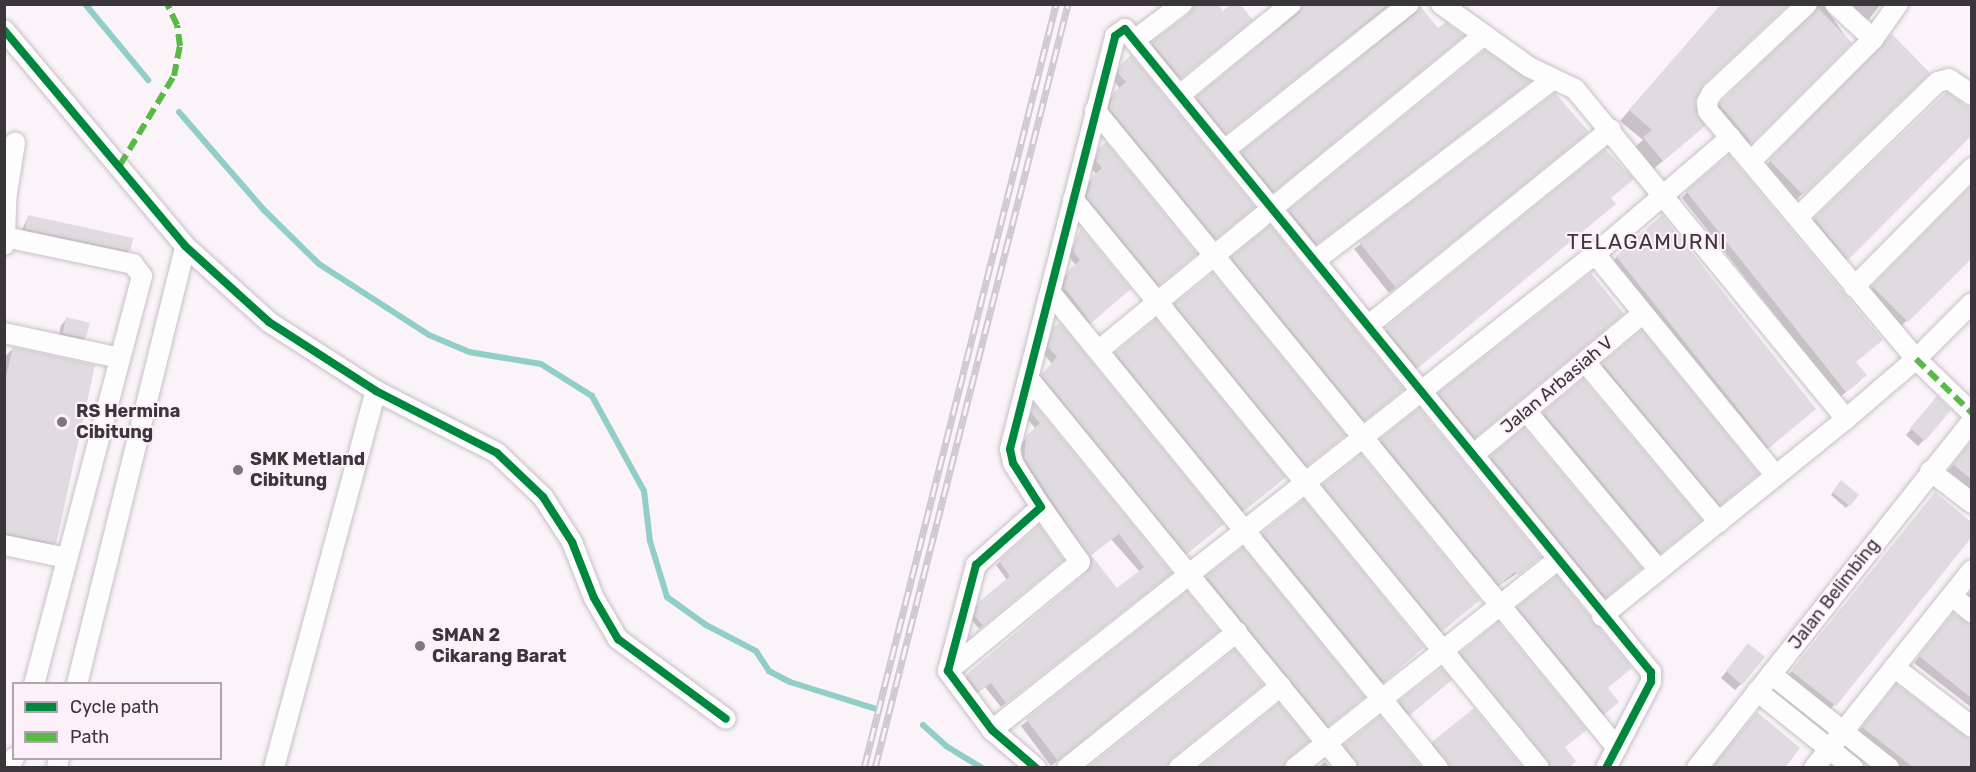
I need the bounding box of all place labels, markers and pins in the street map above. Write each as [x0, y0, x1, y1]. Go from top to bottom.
place label: RS Hermina Cibitung [76, 401, 180, 444]
marker: RS Hermina Cibitung [53, 413, 71, 431]
place label: SMK Metland Cibitung [250, 449, 365, 492]
marker: SMK Metland Cibitung [231, 463, 245, 477]
place label: SMAN 2 Cikarang Barat [432, 625, 566, 668]
marker: SMAN 2 Cikarang Barat [413, 639, 427, 653]

